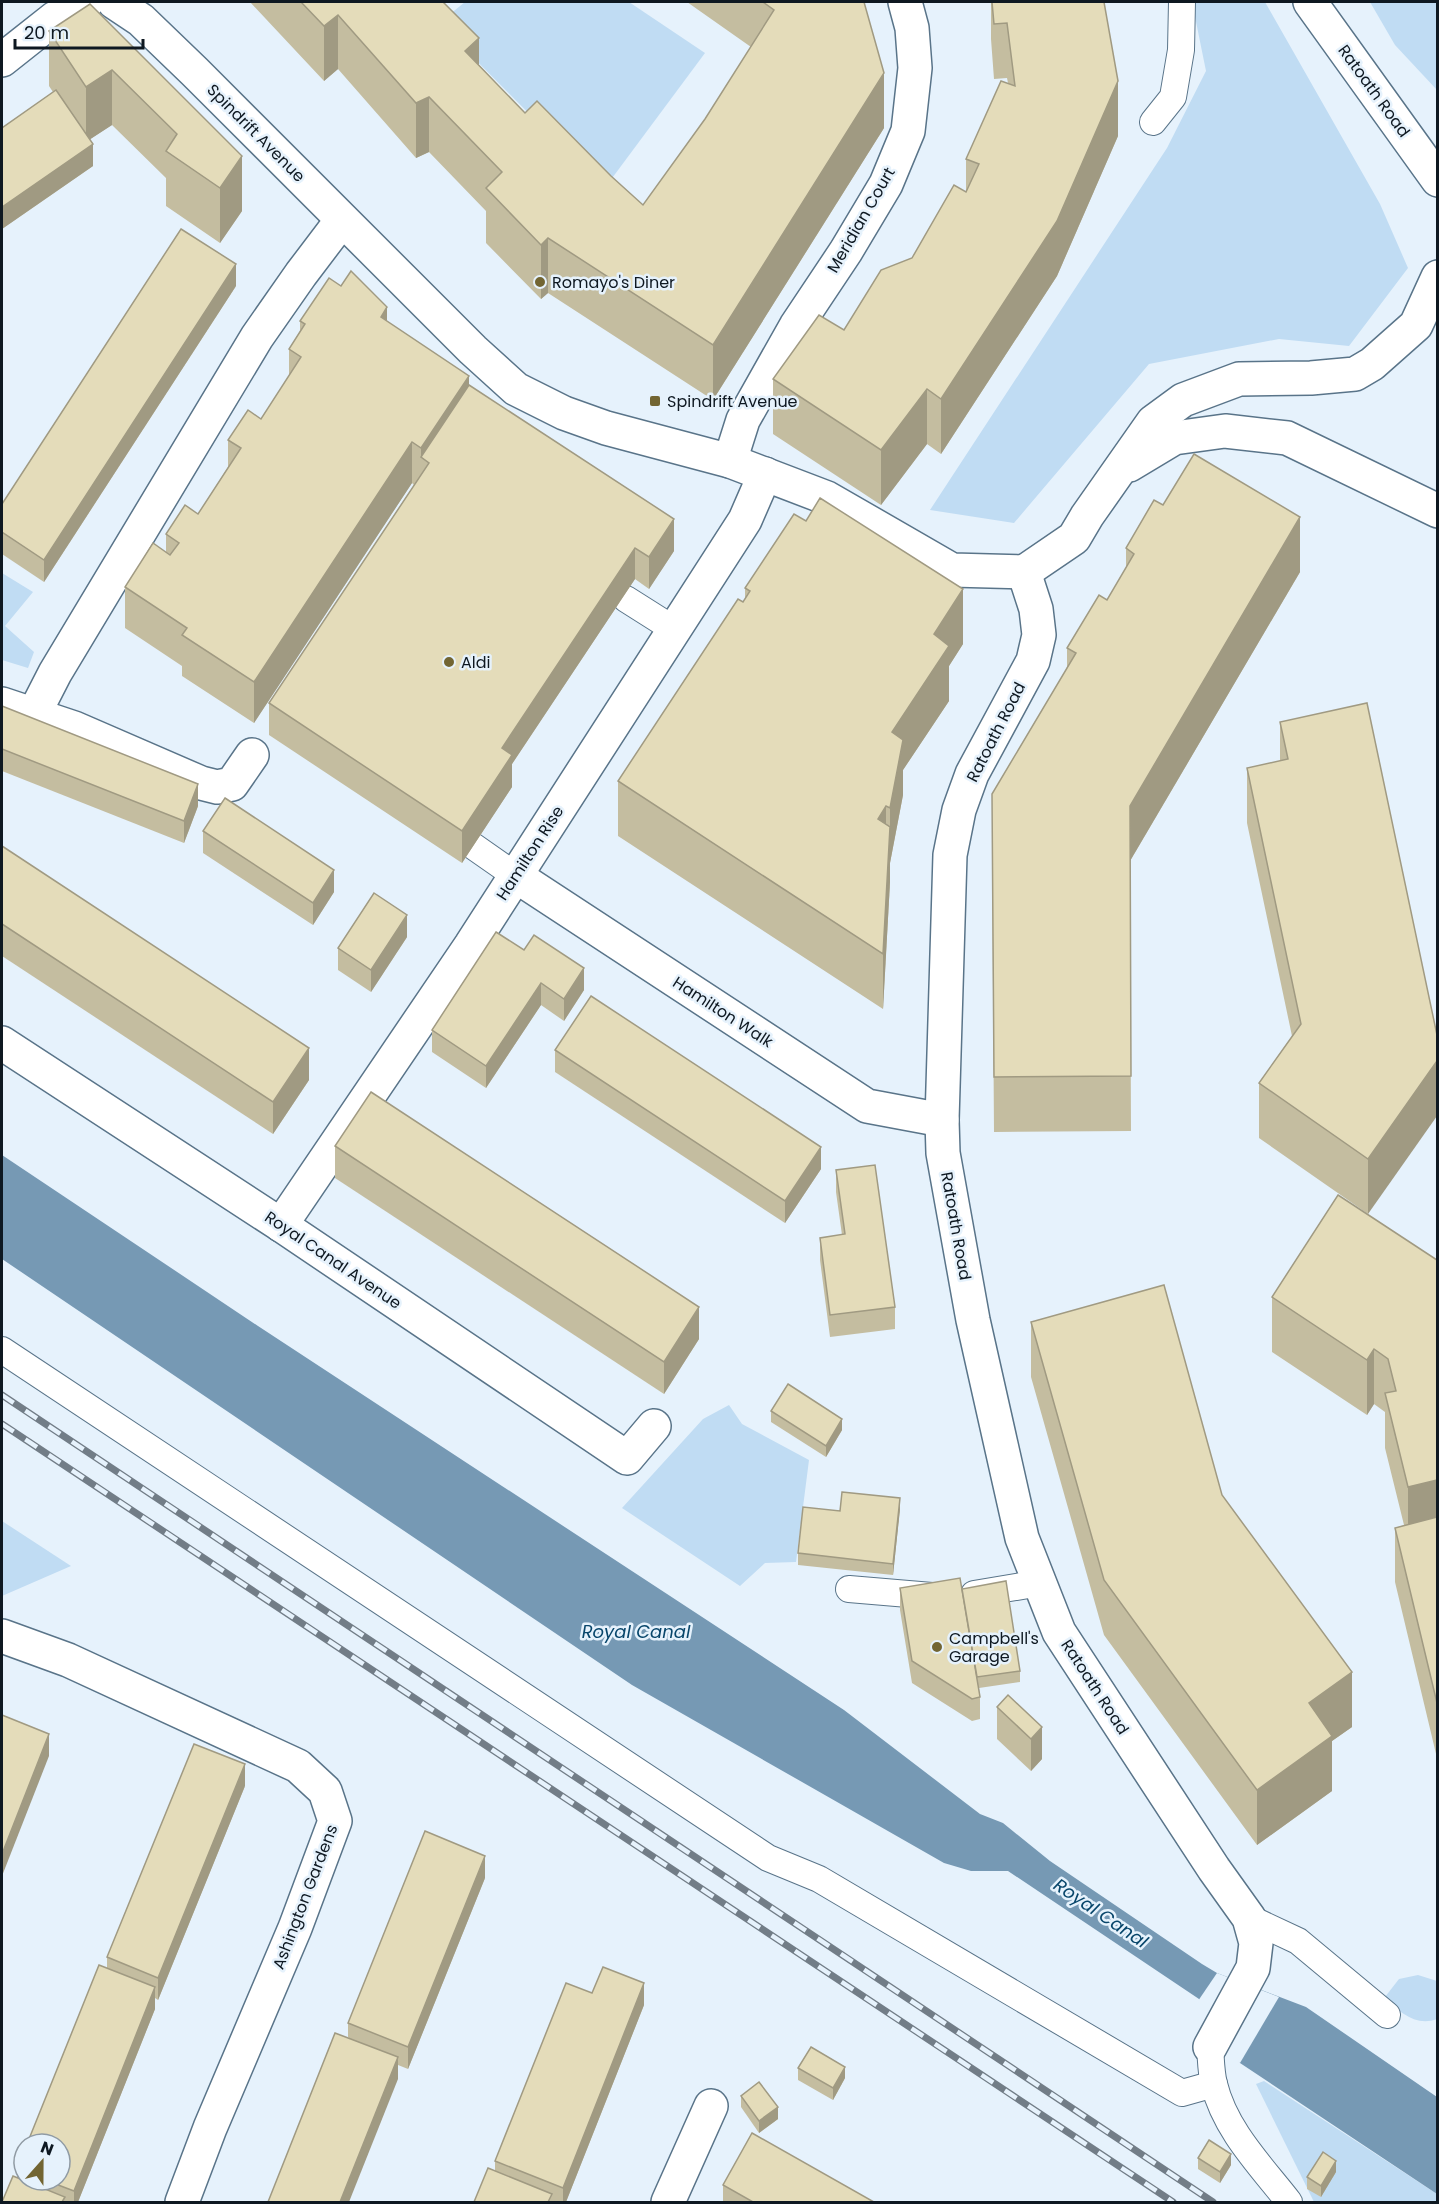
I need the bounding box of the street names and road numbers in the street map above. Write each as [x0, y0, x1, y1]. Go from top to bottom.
street label: Ratoath Road [1333, 40, 1415, 142]
street label: Spindrift Avenue [202, 79, 310, 187]
street label: Meridian Court [821, 163, 901, 277]
street label: Ratoath Road [961, 678, 1031, 786]
street label: Hamilton Rise [491, 801, 569, 905]
street label: Hamilton Walk [668, 971, 778, 1053]
street label: Ratoath Road [935, 1170, 977, 1282]
street label: Royal Canal Avenue [260, 1206, 406, 1314]
street label: Ratoath Road [1056, 1635, 1134, 1739]
street label: Ashington Gardens [267, 1821, 343, 1973]

